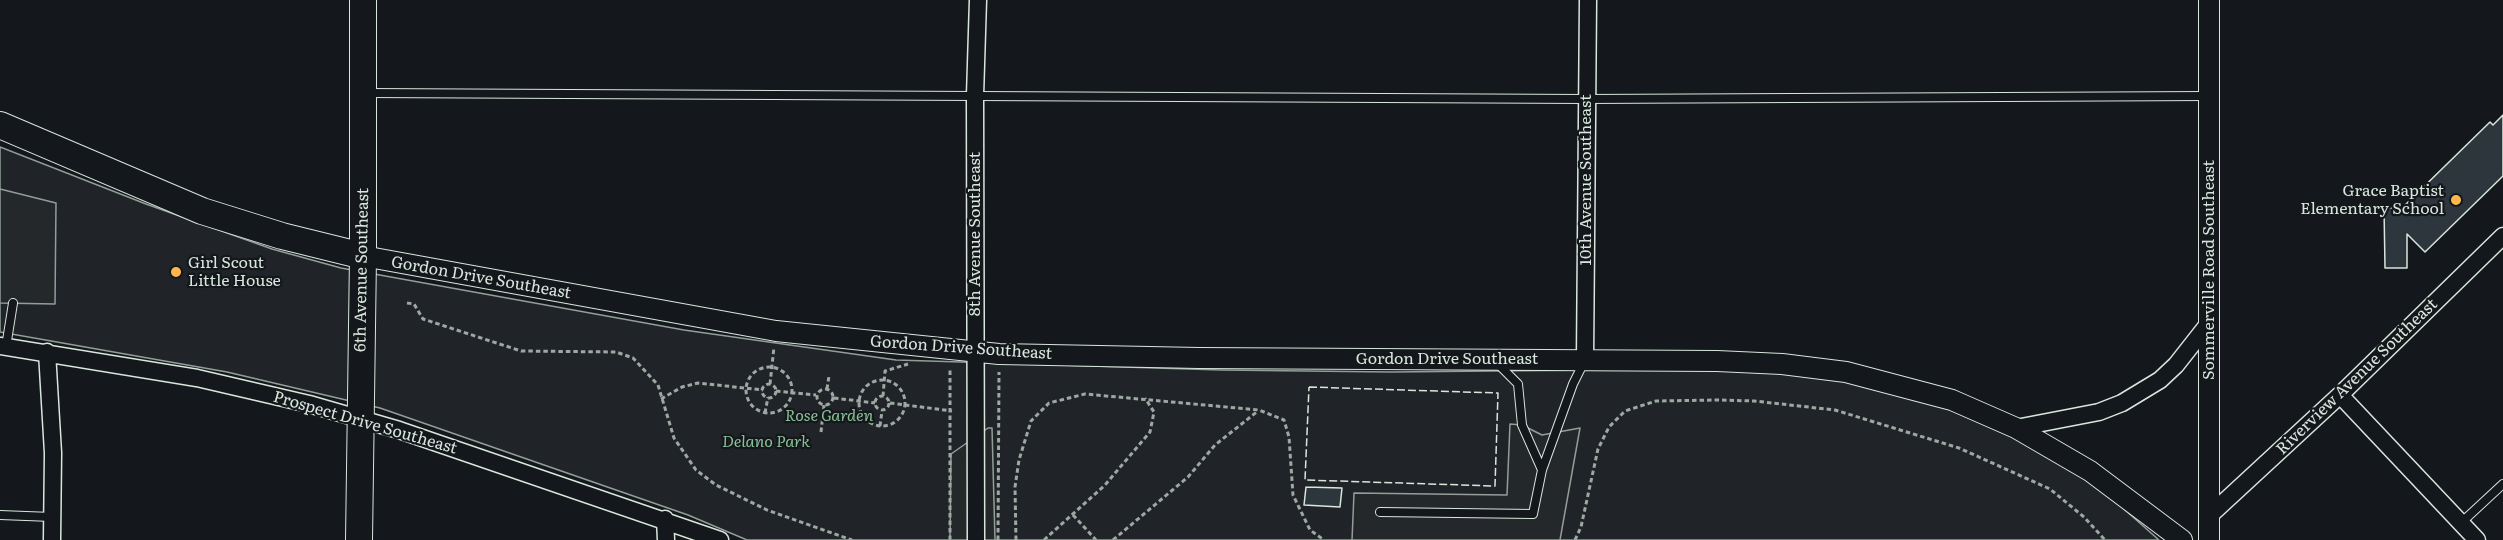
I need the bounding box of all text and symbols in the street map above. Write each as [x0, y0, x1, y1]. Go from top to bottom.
street label: 10th Avenue Southeast [1576, 94, 1596, 266]
street label: 8th Avenue Southeast [965, 152, 985, 316]
street label: Sommerville Road Southeast [2199, 160, 2219, 380]
place label: Grace Baptist Elementary School [2300, 181, 2444, 219]
street label: 6th Avenue Southeast [351, 188, 373, 352]
marker: Grace Baptist Elementary School [2449, 193, 2463, 207]
place label: Girl Scout Little House [188, 253, 281, 291]
street label: Gordon Drive Southeast [390, 253, 572, 303]
marker: Girl Scout Little House [169, 265, 183, 279]
street label: Riverview Avenue Southeast [2273, 295, 2441, 459]
street label: Gordon Drive Southeast [869, 332, 1053, 364]
street label: Gordon Drive Southeast [1356, 349, 1538, 369]
street label: Prospect Drive Southeast [271, 388, 459, 458]
park label: Rose Garden [785, 406, 873, 426]
park label: Delano Park [722, 432, 810, 452]

